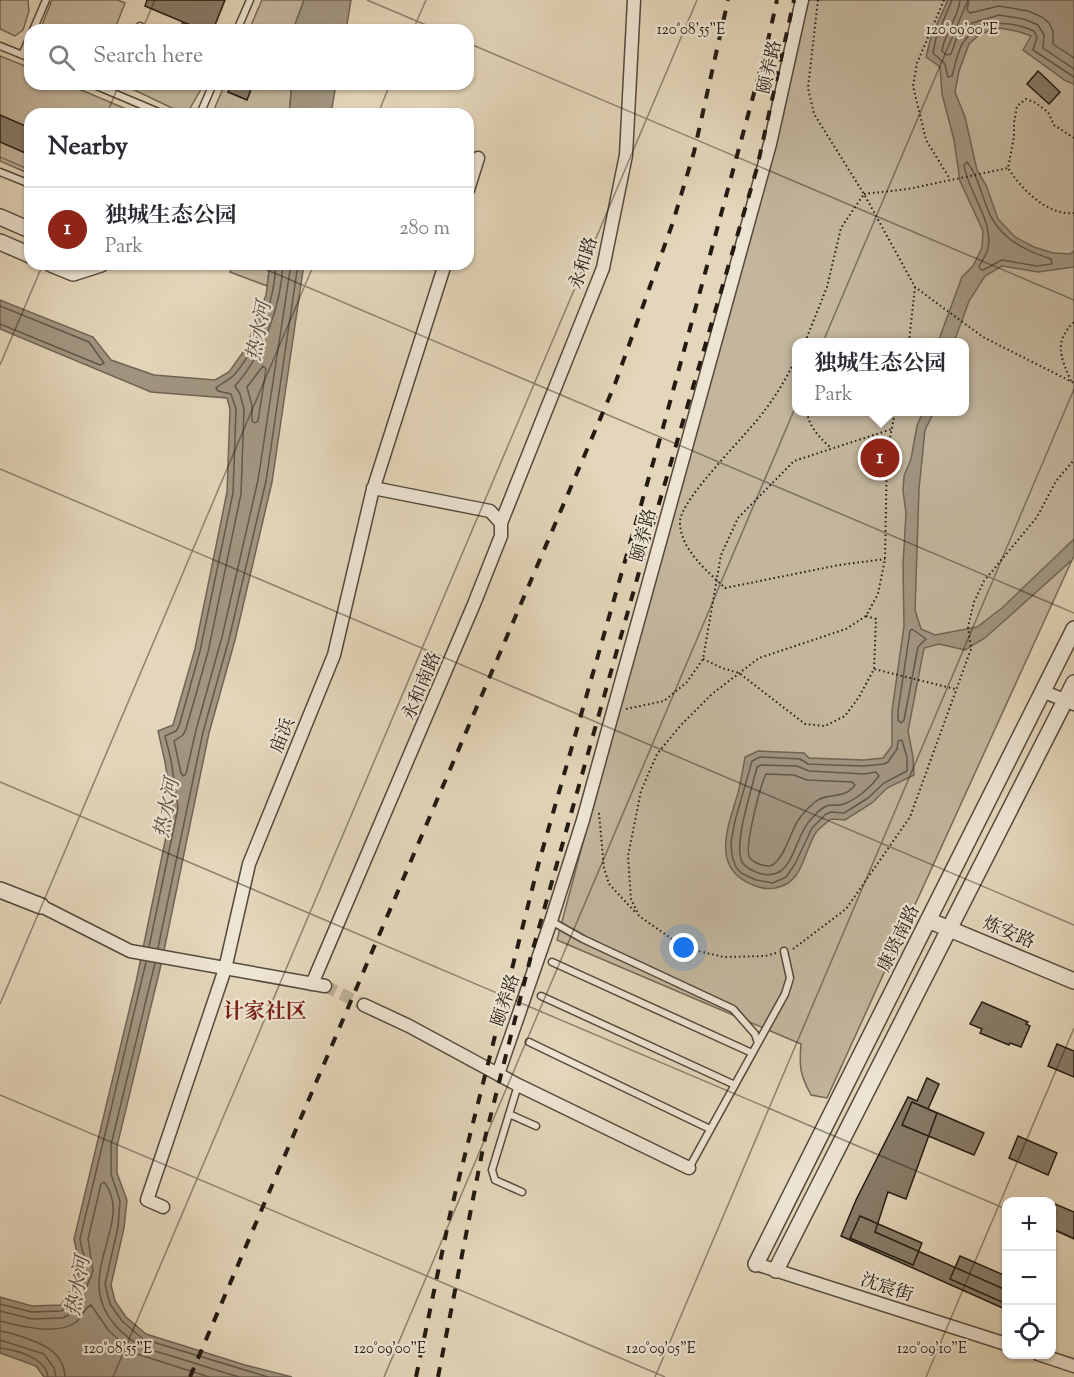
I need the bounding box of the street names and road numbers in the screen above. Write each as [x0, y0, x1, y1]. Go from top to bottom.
street label: 颐养路 [752, 38, 790, 97]
street label: 永和路 [564, 234, 606, 293]
street label: 颐养路 [625, 506, 664, 565]
street label: 永和南路 [397, 649, 449, 725]
street label: 庙浜 [265, 714, 303, 757]
street label: 康贤南路 [872, 901, 927, 977]
street label: 炼安路 [978, 911, 1038, 956]
street label: 颐养路 [486, 971, 528, 1030]
street label: 沈宸街 [857, 1268, 916, 1310]

